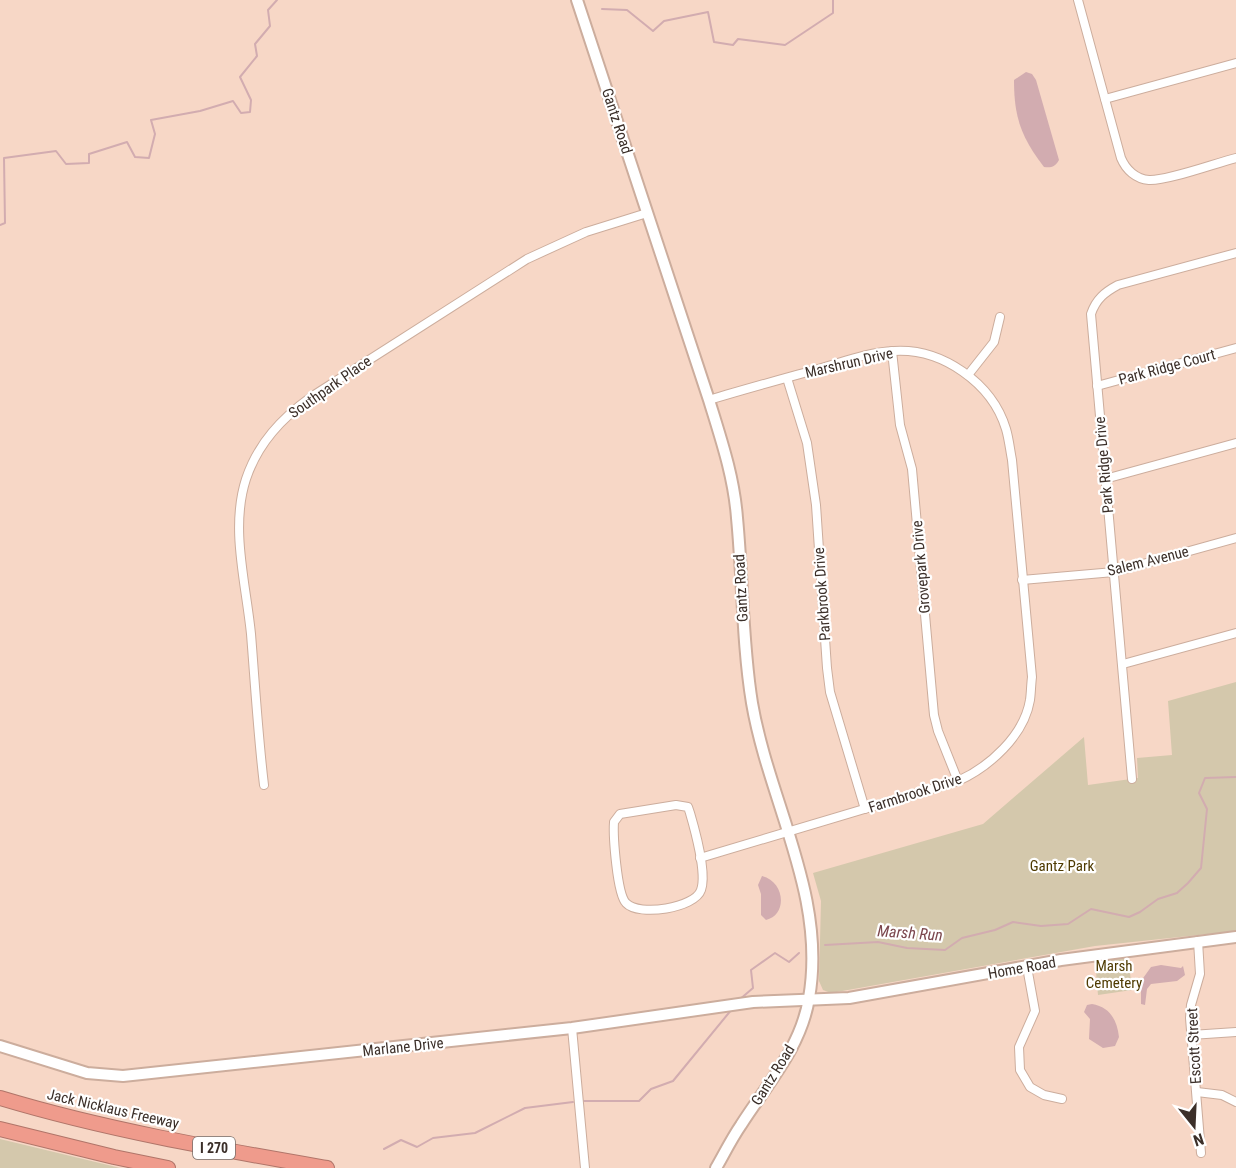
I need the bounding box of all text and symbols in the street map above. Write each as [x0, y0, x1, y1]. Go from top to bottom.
street label: Gantz Road [598, 86, 636, 156]
street label: Marshrun Drive [803, 344, 895, 382]
street label: Park Ridge Court [1117, 345, 1217, 389]
street label: Southpark Place [285, 352, 375, 422]
street label: Park Ridge Drive [1091, 416, 1117, 514]
street label: Grovepark Drive [908, 520, 934, 614]
street label: Salem Avenue [1105, 542, 1191, 580]
street label: Parkbrook Drive [810, 547, 834, 641]
street label: Gantz Road [730, 554, 752, 622]
street label: Farmbrook Drive [866, 769, 964, 817]
park label: Gantz Park [1030, 857, 1095, 875]
water label: Marsh Run [877, 921, 943, 945]
street label: Home Road [987, 953, 1057, 983]
park label: Marsh Cemetery [1086, 957, 1142, 992]
street label: Escott Street [1183, 1007, 1205, 1085]
street label: Marlane Drive [362, 1034, 444, 1060]
street label: Gantz Road [747, 1041, 799, 1109]
street label: Jack Nicklaus Freeway [45, 1085, 181, 1133]
north arrow [1164, 1096, 1224, 1156]
text: N [1191, 1129, 1206, 1150]
road number: I 270 [193, 1137, 235, 1159]

